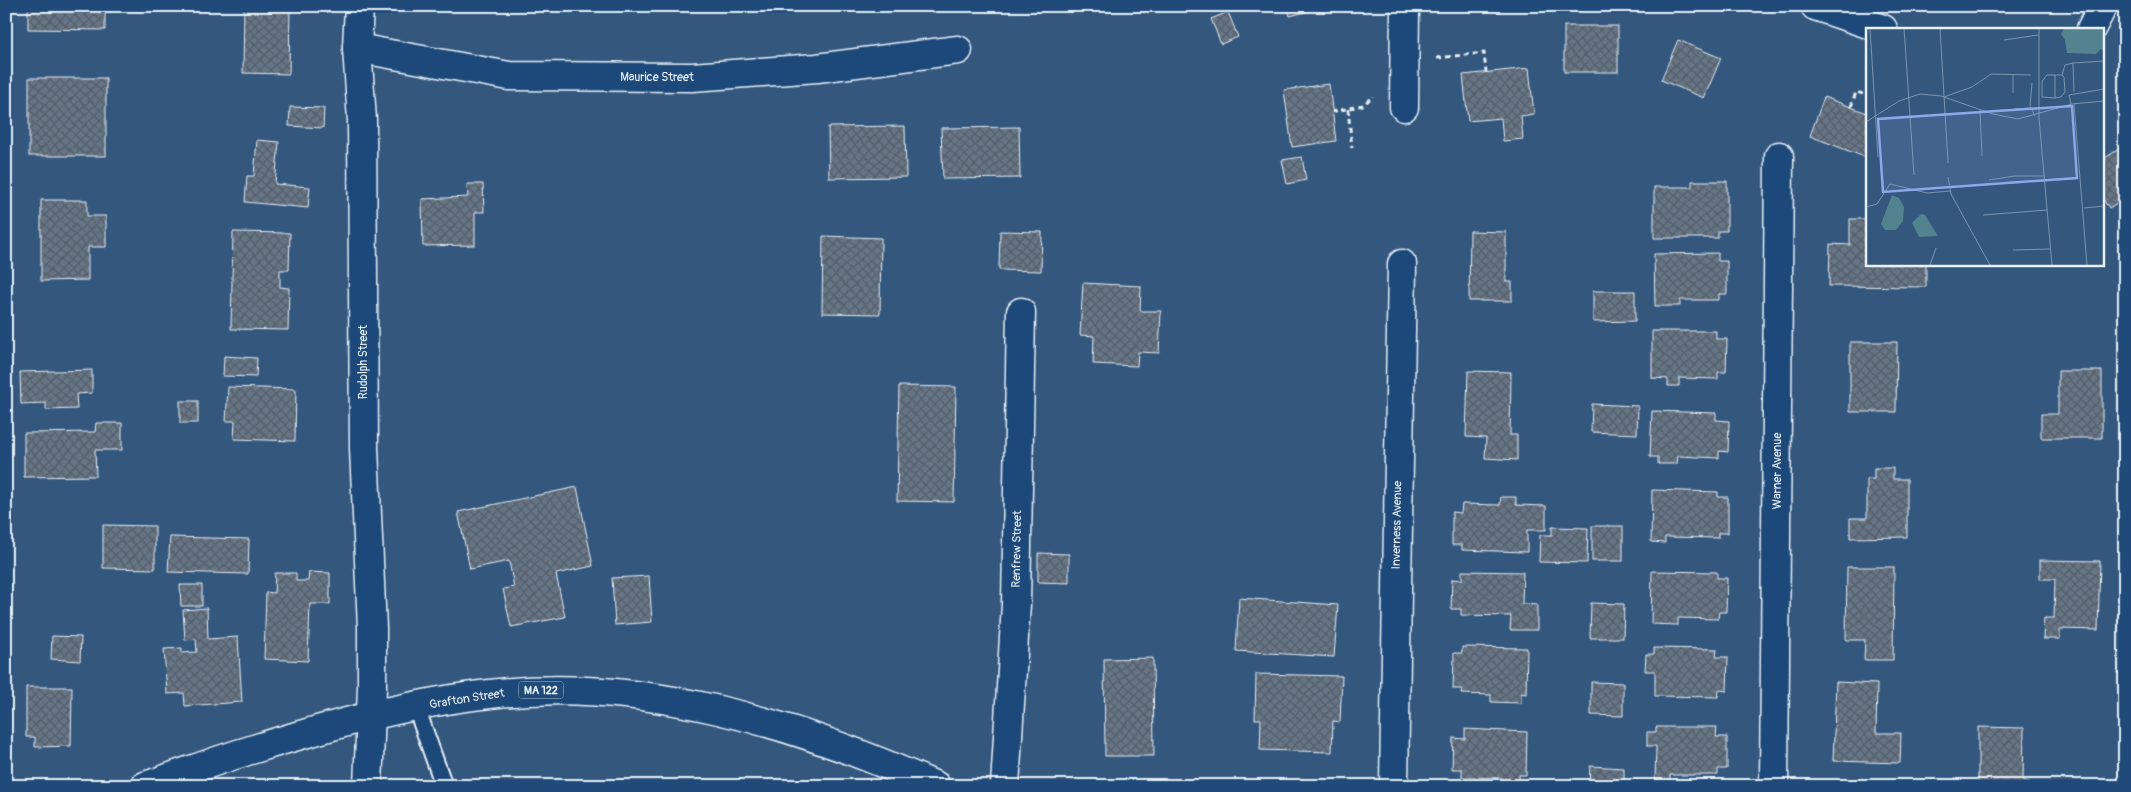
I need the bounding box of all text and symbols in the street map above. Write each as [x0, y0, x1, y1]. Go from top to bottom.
inset map [1866, 28, 2104, 265]
street label: Maurice Street [620, 70, 694, 85]
street label: Rudolph Street [356, 325, 371, 399]
street label: Warner Avenue [1770, 433, 1785, 509]
street label: Inverness Avenue [1389, 480, 1405, 569]
street label: Renfrew Street [1009, 510, 1025, 588]
road number: MA 122 [518, 682, 564, 698]
street label: Grafton Street [428, 686, 506, 712]

